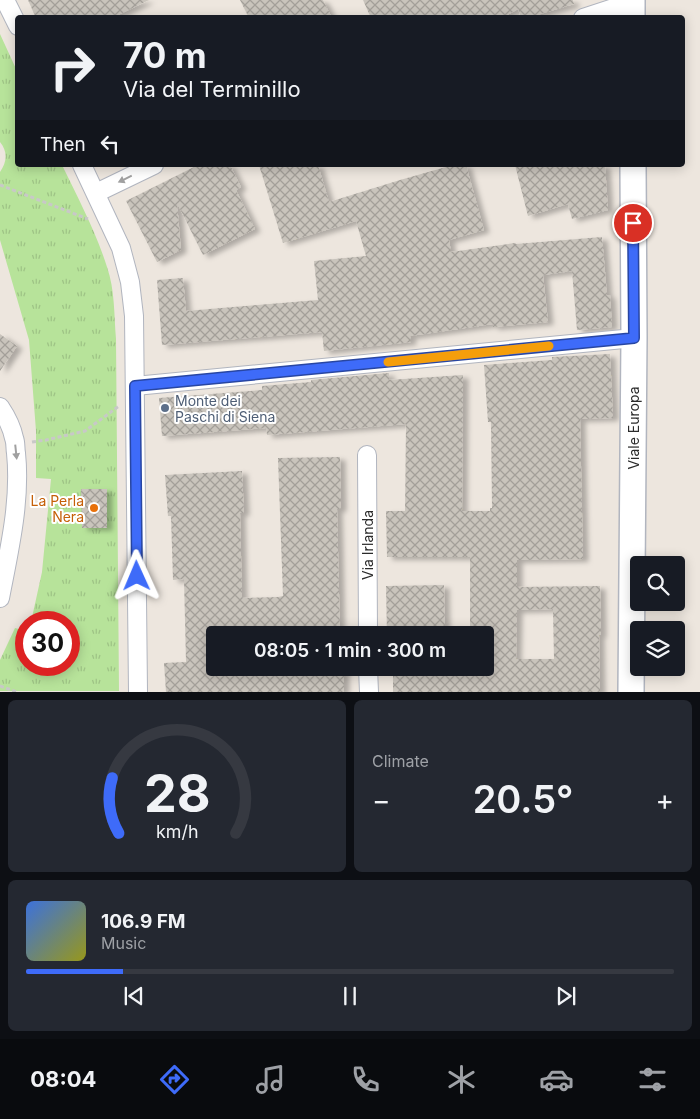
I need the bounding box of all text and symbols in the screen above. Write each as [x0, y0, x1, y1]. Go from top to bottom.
text: 70 m [123, 34, 207, 76]
icon: right [40, 35, 105, 100]
text: Via del Terminillo [123, 76, 301, 102]
icon: left [96, 130, 124, 158]
text: Then [40, 133, 86, 156]
one-way arrow [118, 175, 132, 183]
pin [612, 202, 654, 244]
icon: arrive [619, 209, 647, 237]
street label: Viale Europa [625, 386, 642, 470]
place label: Monte dei Paschi di Siena [175, 392, 275, 425]
marker: Monte dei Paschi di Siena [159, 402, 171, 414]
one-way arrow [12, 444, 20, 460]
place label: La Perla Nera [31, 492, 84, 525]
marker: La Perla Nera [88, 502, 100, 514]
street label: Via Irlanda [359, 510, 376, 580]
position arrow [110, 549, 162, 601]
map controls [630, 556, 685, 676]
button: search [630, 556, 685, 611]
speed limit sign: 30 [15, 611, 80, 676]
button: layers [630, 621, 685, 676]
text: 08:05 · 1 min · 300 m [254, 639, 446, 662]
text: Climate [372, 751, 429, 771]
text: 28 [144, 762, 210, 825]
text: 20.5° [473, 776, 573, 822]
text: − [372, 783, 391, 817]
text: + [655, 783, 674, 817]
text: km/h [156, 821, 198, 842]
text: 106.9 FM [101, 910, 186, 933]
text: Music [101, 933, 146, 953]
icon: previous [120, 982, 148, 1010]
icon: pause [336, 982, 364, 1010]
icon: next [552, 982, 580, 1010]
icon: directions [157, 1062, 192, 1097]
icon: music [253, 1062, 288, 1097]
icon: phone [348, 1062, 383, 1097]
icon: climate [444, 1062, 479, 1097]
icon: car [539, 1062, 574, 1097]
icon: filters [635, 1062, 670, 1097]
text: 08:04 [30, 1066, 96, 1092]

